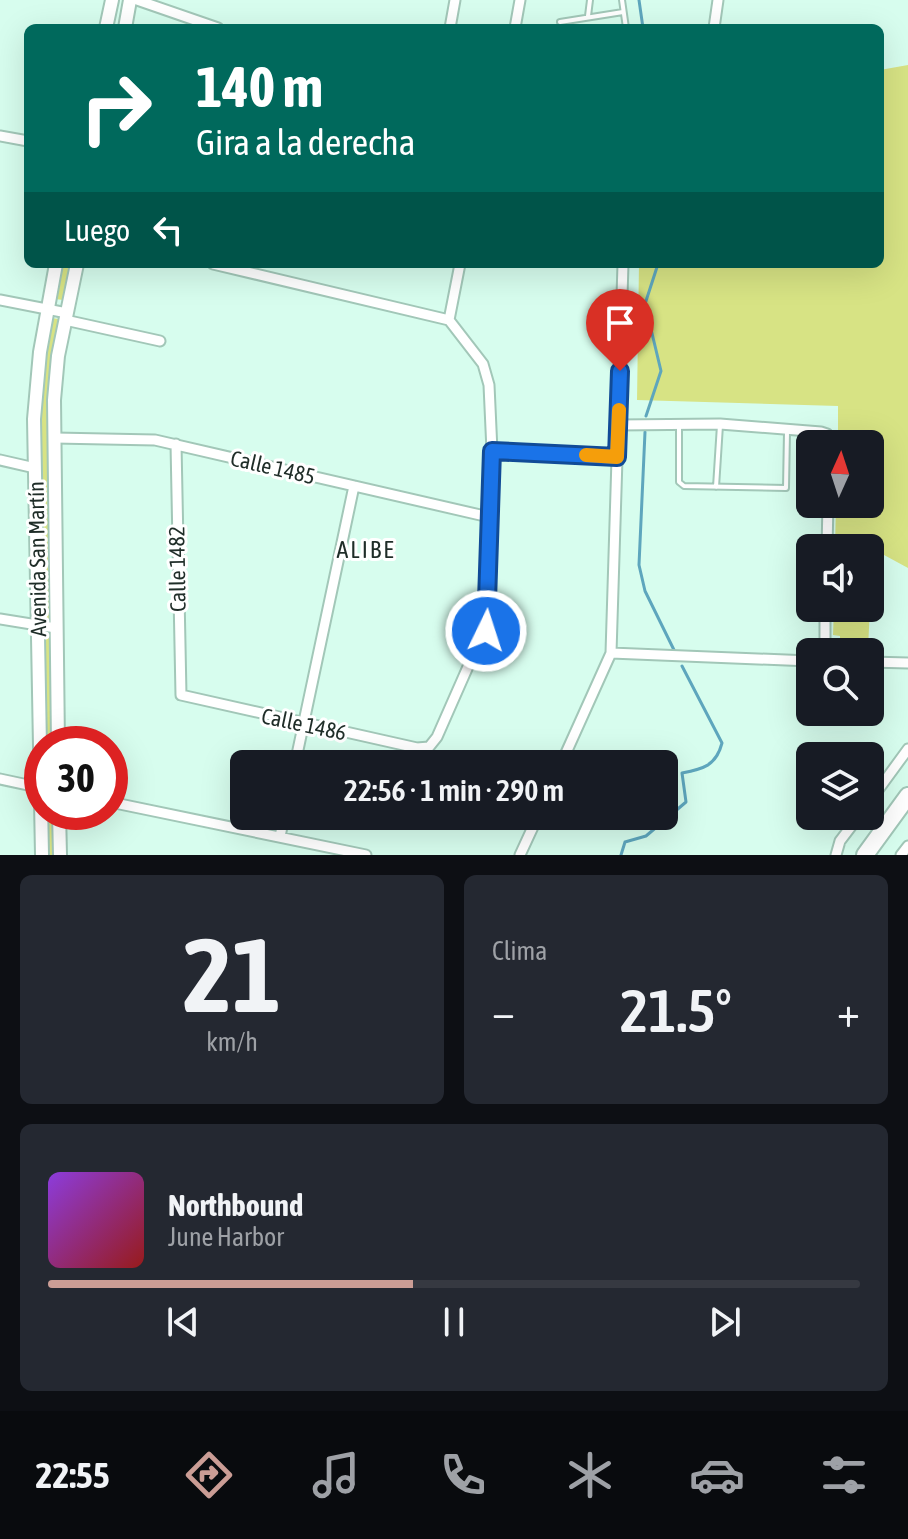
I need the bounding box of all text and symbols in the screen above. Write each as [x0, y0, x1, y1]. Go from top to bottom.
text: 140 m [196, 55, 323, 119]
icon: right [64, 56, 168, 160]
text: Gira a la derecha [196, 121, 416, 163]
icon: left [146, 208, 190, 252]
text: Luego [64, 213, 130, 247]
pin [586, 289, 654, 371]
icon: arrive [598, 301, 642, 345]
north arrow [796, 430, 884, 518]
map controls [796, 430, 884, 830]
street label: Calle 1485 [228, 445, 318, 489]
street label: Avenida San Martín [23, 481, 51, 637]
street label: Calle 1482 [163, 526, 191, 612]
button: sound [796, 534, 884, 622]
district label: ALIBE [337, 536, 395, 563]
position arrow [444, 589, 528, 673]
button: search [796, 638, 884, 726]
street label: Calle 1486 [259, 702, 349, 746]
speed limit sign: 30 [24, 726, 128, 830]
button: layers [796, 742, 884, 830]
text: 22:56 · 1 min · 290 m [344, 773, 564, 807]
text: 21 [183, 915, 281, 1034]
text: Clima [492, 936, 547, 966]
text: 21.5° [620, 976, 732, 1045]
text: − [492, 986, 515, 1036]
text: + [837, 986, 860, 1036]
text: km/h [206, 1027, 258, 1057]
text: Northbound [168, 1188, 303, 1222]
text: June Harbor [168, 1222, 284, 1252]
icon: previous [161, 1300, 205, 1344]
icon: pause [432, 1300, 476, 1344]
icon: next [703, 1300, 747, 1344]
icon: directions [181, 1447, 237, 1503]
icon: music [308, 1447, 364, 1503]
icon: phone [435, 1447, 491, 1503]
icon: climate [562, 1447, 618, 1503]
icon: car [689, 1447, 745, 1503]
icon: filters [816, 1447, 872, 1503]
text: 22:55 [36, 1454, 110, 1496]

